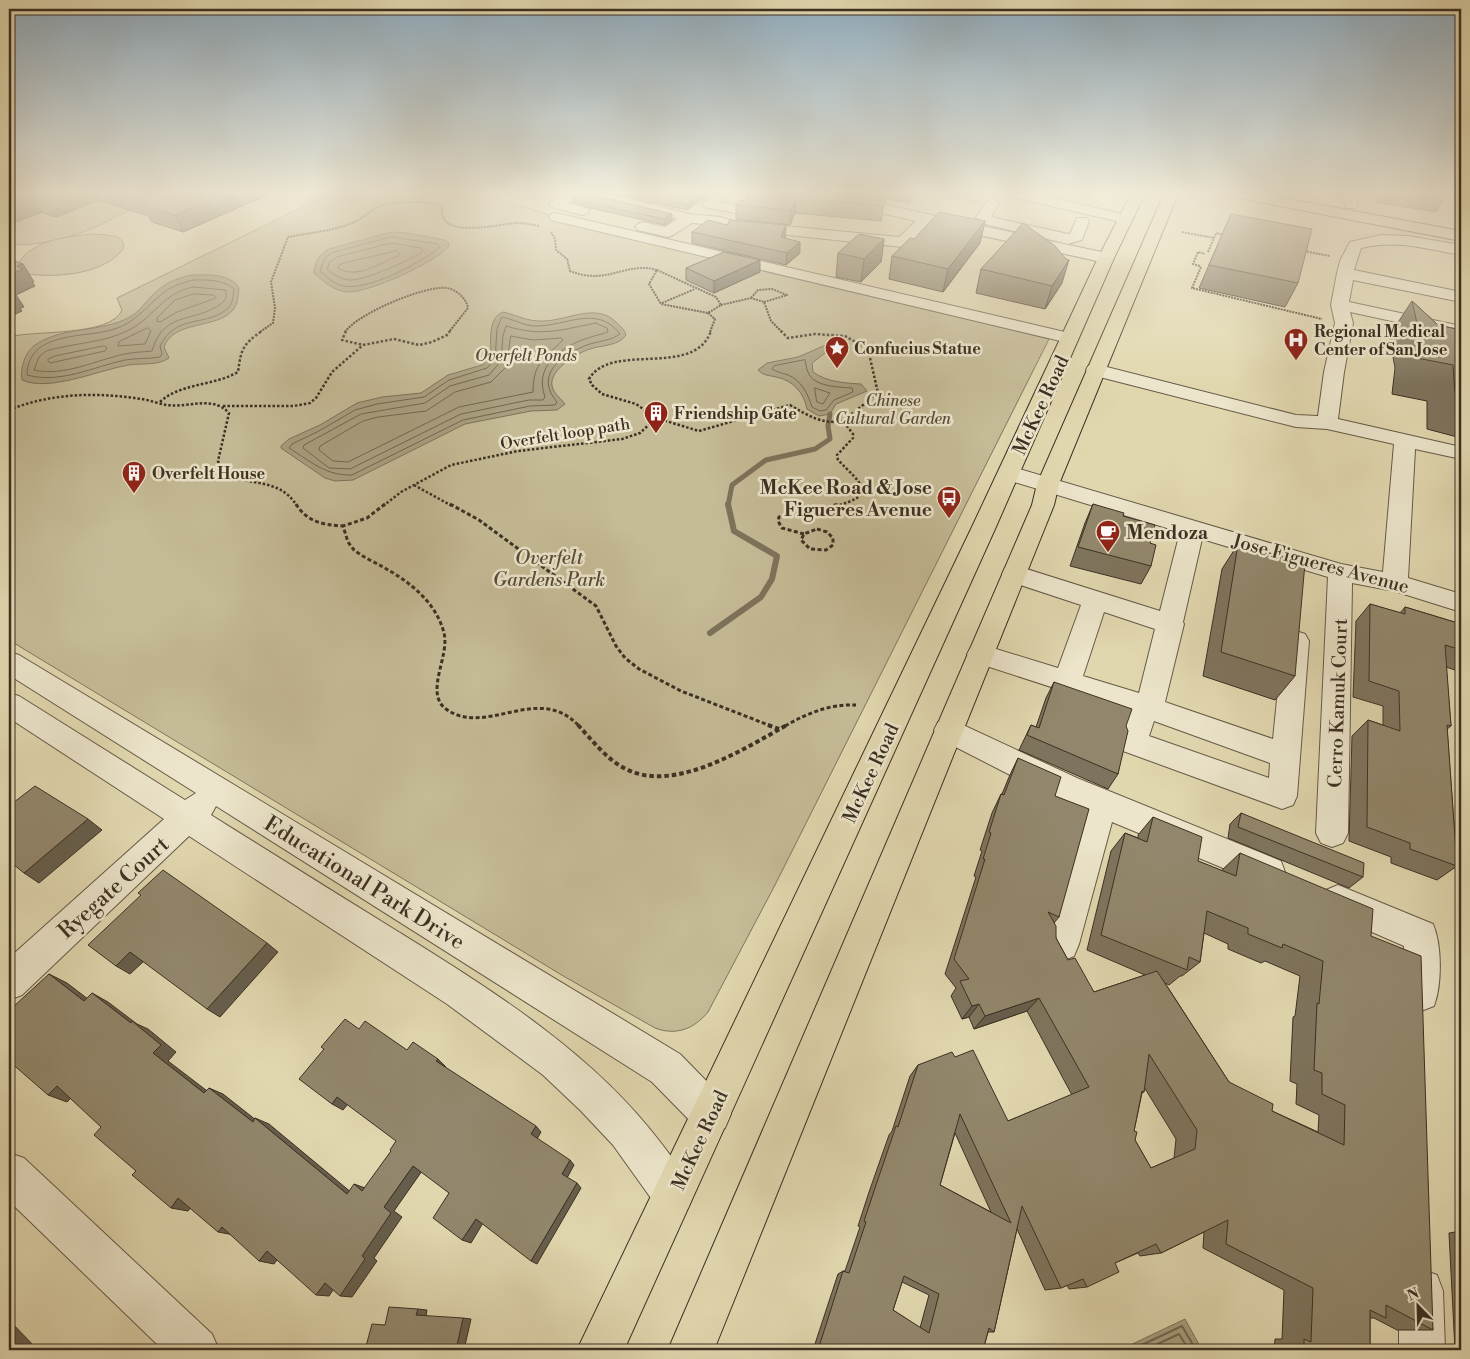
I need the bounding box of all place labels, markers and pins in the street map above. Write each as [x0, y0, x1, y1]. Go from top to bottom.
place label: Regional Medical Center of San Jose [1314, 322, 1448, 360]
hospital icon: Regional Medical Center of San Jose [1283, 327, 1309, 361]
place icon: Confucius Statue [824, 335, 850, 369]
place label: Confucius Statue [854, 339, 981, 359]
building icon: Friendship Gate [643, 400, 669, 434]
place label: Friendship Gate [674, 404, 797, 424]
building icon: Overfelt House [121, 460, 147, 494]
place label: Overfelt House [152, 464, 266, 484]
place label: McKee Road & Jose Figueres Avenue [760, 476, 932, 522]
bus stop icon: McKee Road & Jose Figueres Avenue [936, 485, 962, 519]
cafe icon: Mendoza [1095, 519, 1121, 553]
place label: Mendoza [1126, 521, 1209, 545]

